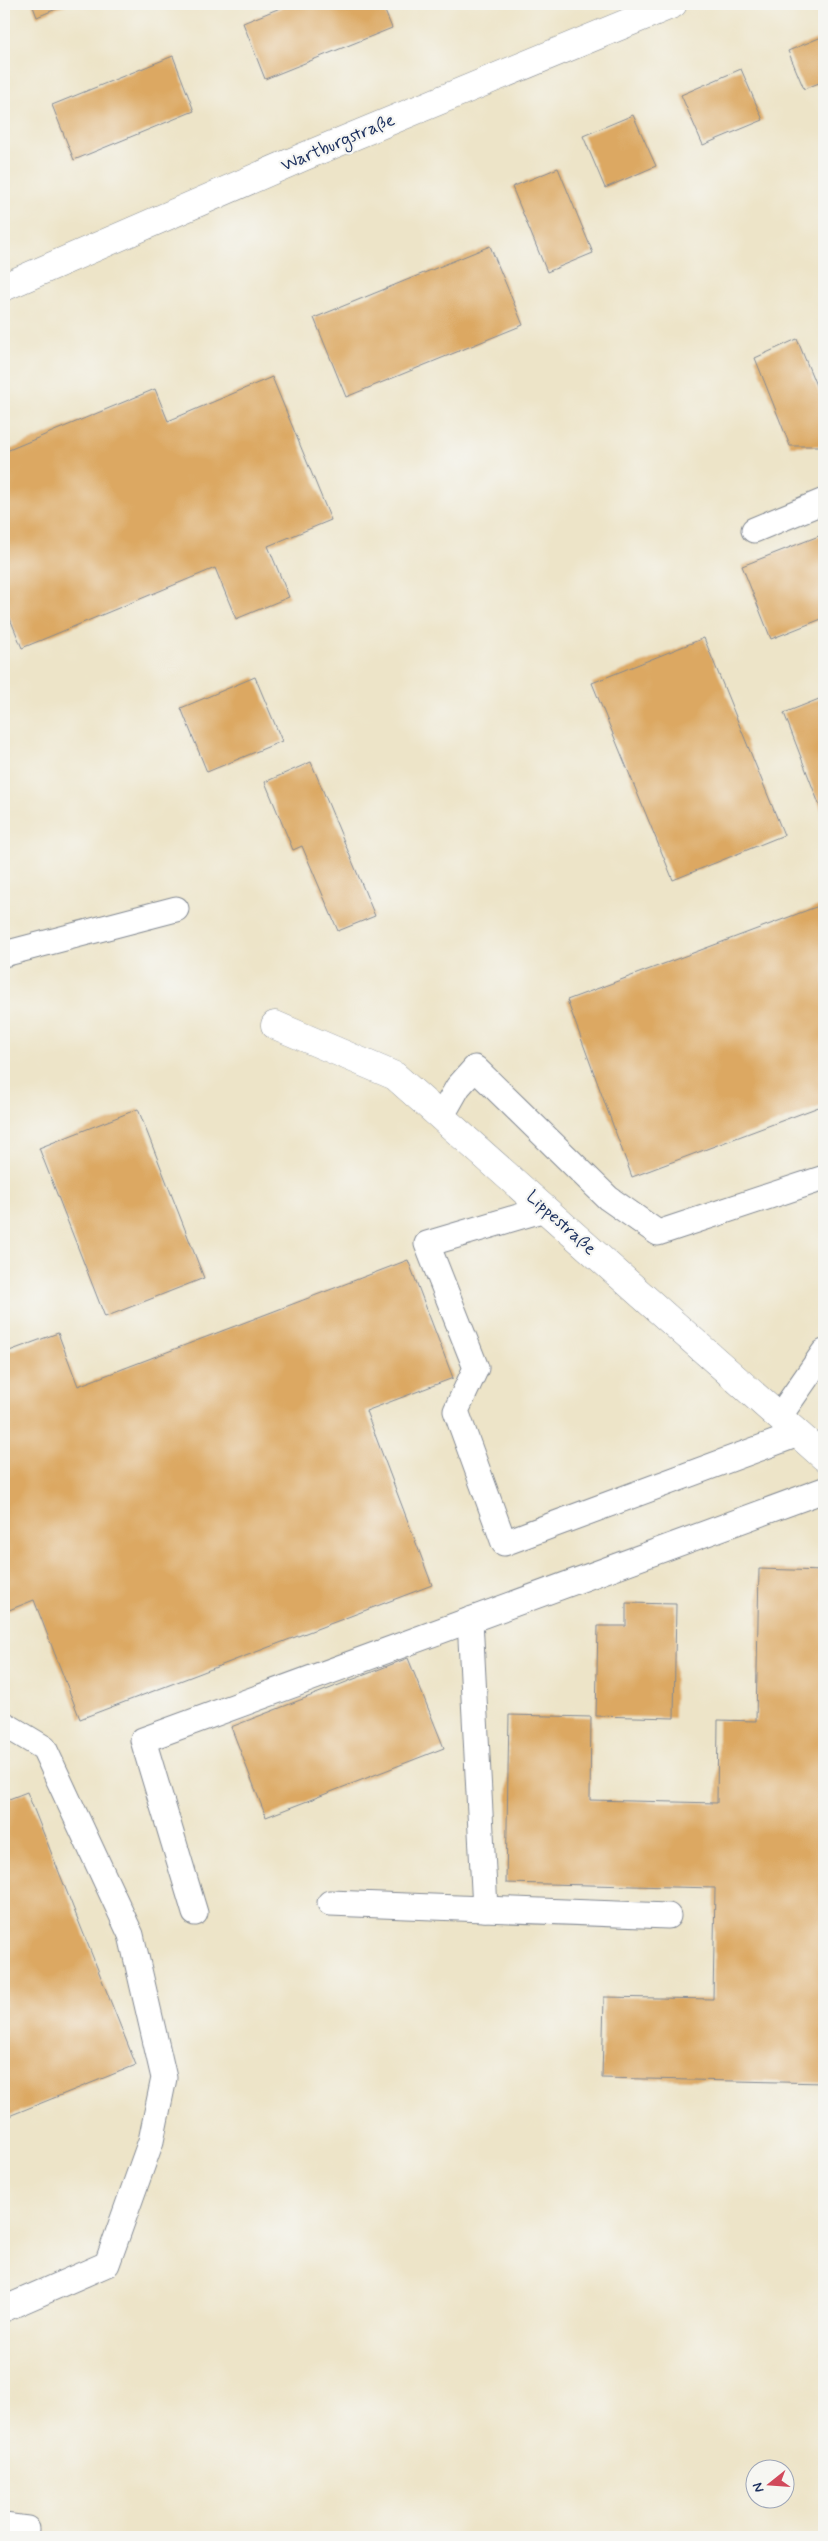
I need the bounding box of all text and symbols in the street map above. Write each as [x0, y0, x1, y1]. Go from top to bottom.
street label: Wartburgstraße [277, 108, 399, 179]
street label: Lippestraße [521, 1185, 601, 1261]
north arrow [746, 2458, 796, 2508]
text: N [749, 2480, 768, 2495]

